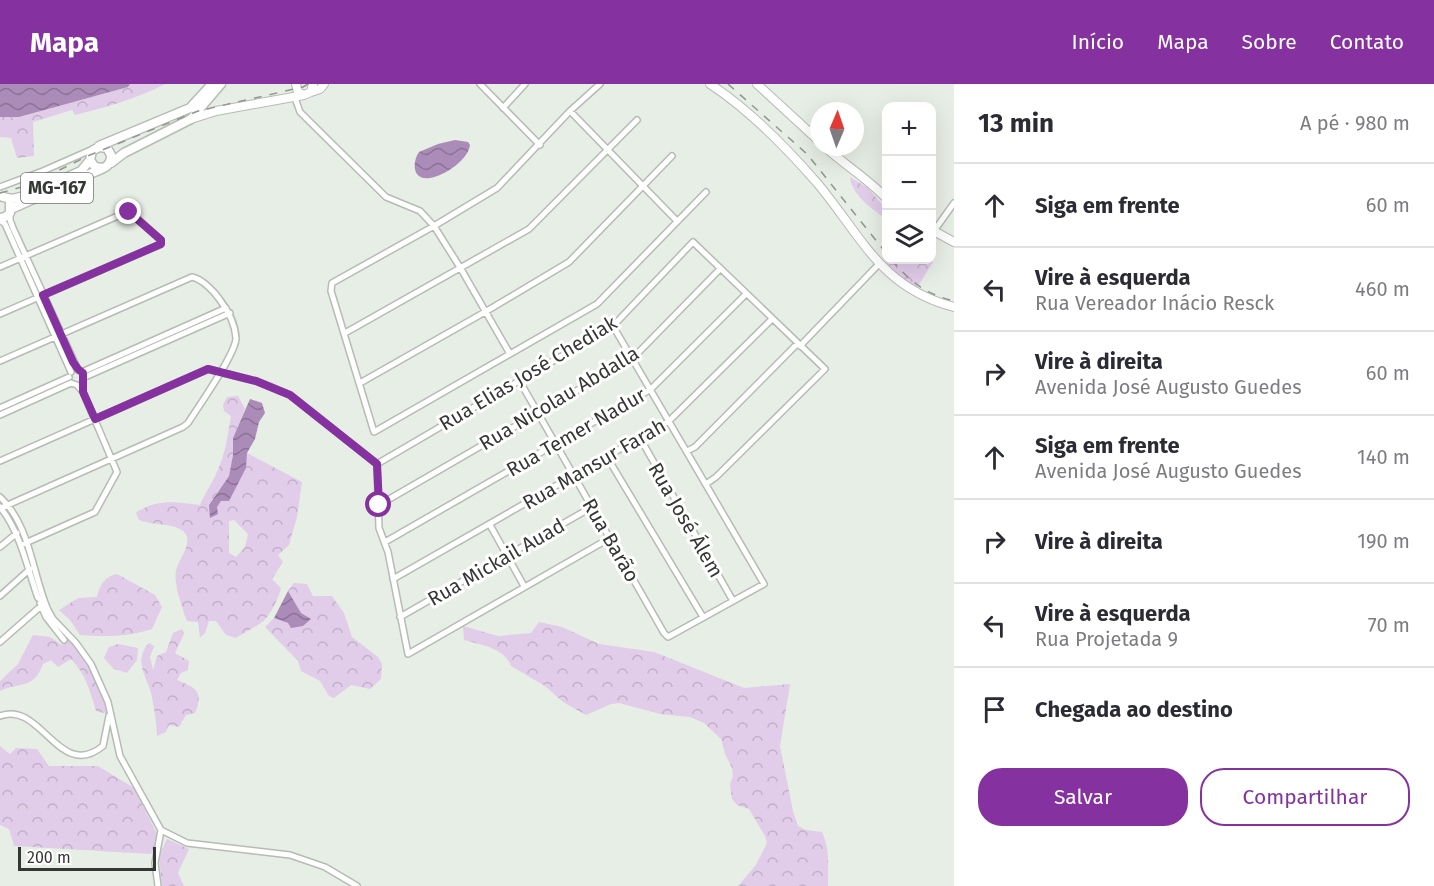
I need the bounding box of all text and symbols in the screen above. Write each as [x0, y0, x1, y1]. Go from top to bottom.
text: Mapa [30, 26, 99, 59]
text: Início [1071, 29, 1124, 55]
text: Mapa [1157, 29, 1209, 55]
text: Sobre [1242, 29, 1297, 55]
text: Contato [1330, 29, 1404, 55]
north arrow [810, 102, 864, 156]
map controls [882, 102, 936, 264]
button: + [882, 102, 936, 156]
text: 13 min [978, 108, 1054, 139]
text: A pé · 980 m [1300, 111, 1410, 135]
button: − [882, 156, 936, 210]
road number: MG-167 [21, 173, 93, 203]
icon: ahead [978, 189, 1011, 222]
text: Siga em frente [1035, 192, 1180, 219]
text: 60 m [1366, 193, 1410, 217]
route end [115, 198, 141, 224]
button: layers [882, 210, 936, 264]
text: Vire à esquerda [1035, 264, 1191, 291]
icon: left [978, 273, 1011, 306]
text: 460 m [1355, 277, 1410, 301]
text: Rua Vereador Inácio Resck [1035, 291, 1274, 315]
street label: Rua Elias José Chediak [435, 310, 622, 436]
street label: Rua Nicolau Abdalla [475, 341, 643, 455]
text: Vire à direita [1035, 348, 1163, 375]
icon: right [978, 357, 1011, 390]
text: 60 m [1366, 361, 1410, 385]
text: Avenida José Augusto Guedes [1035, 375, 1301, 399]
street label: Rua Temer Nadur [502, 382, 650, 482]
street label: Rua Mansur Farah [518, 413, 670, 515]
text: Siga em frente [1035, 432, 1180, 459]
icon: ahead [978, 441, 1011, 474]
text: 140 m [1357, 445, 1410, 469]
street label: Rua José Álem [643, 458, 729, 582]
text: Avenida José Augusto Guedes [1035, 459, 1301, 483]
route start [365, 491, 391, 517]
street label: Rua Barão [577, 494, 645, 586]
street label: Rua Mickail Auad [423, 513, 569, 611]
icon: right [978, 525, 1011, 558]
text: Vire à direita [1035, 528, 1163, 555]
text: 190 m [1357, 529, 1410, 553]
text: Vire à esquerda [1035, 600, 1191, 627]
icon: left [978, 609, 1011, 642]
text: 70 m [1368, 613, 1410, 637]
text: Rua Projetada 9 [1035, 627, 1178, 651]
icon: arrive [978, 693, 1011, 726]
text: Chegada ao destino [1035, 696, 1233, 723]
button: Salvar [978, 768, 1188, 826]
button: Compartilhar [1200, 768, 1410, 826]
scale bar [18, 844, 156, 872]
text: 200 m [27, 848, 71, 867]

